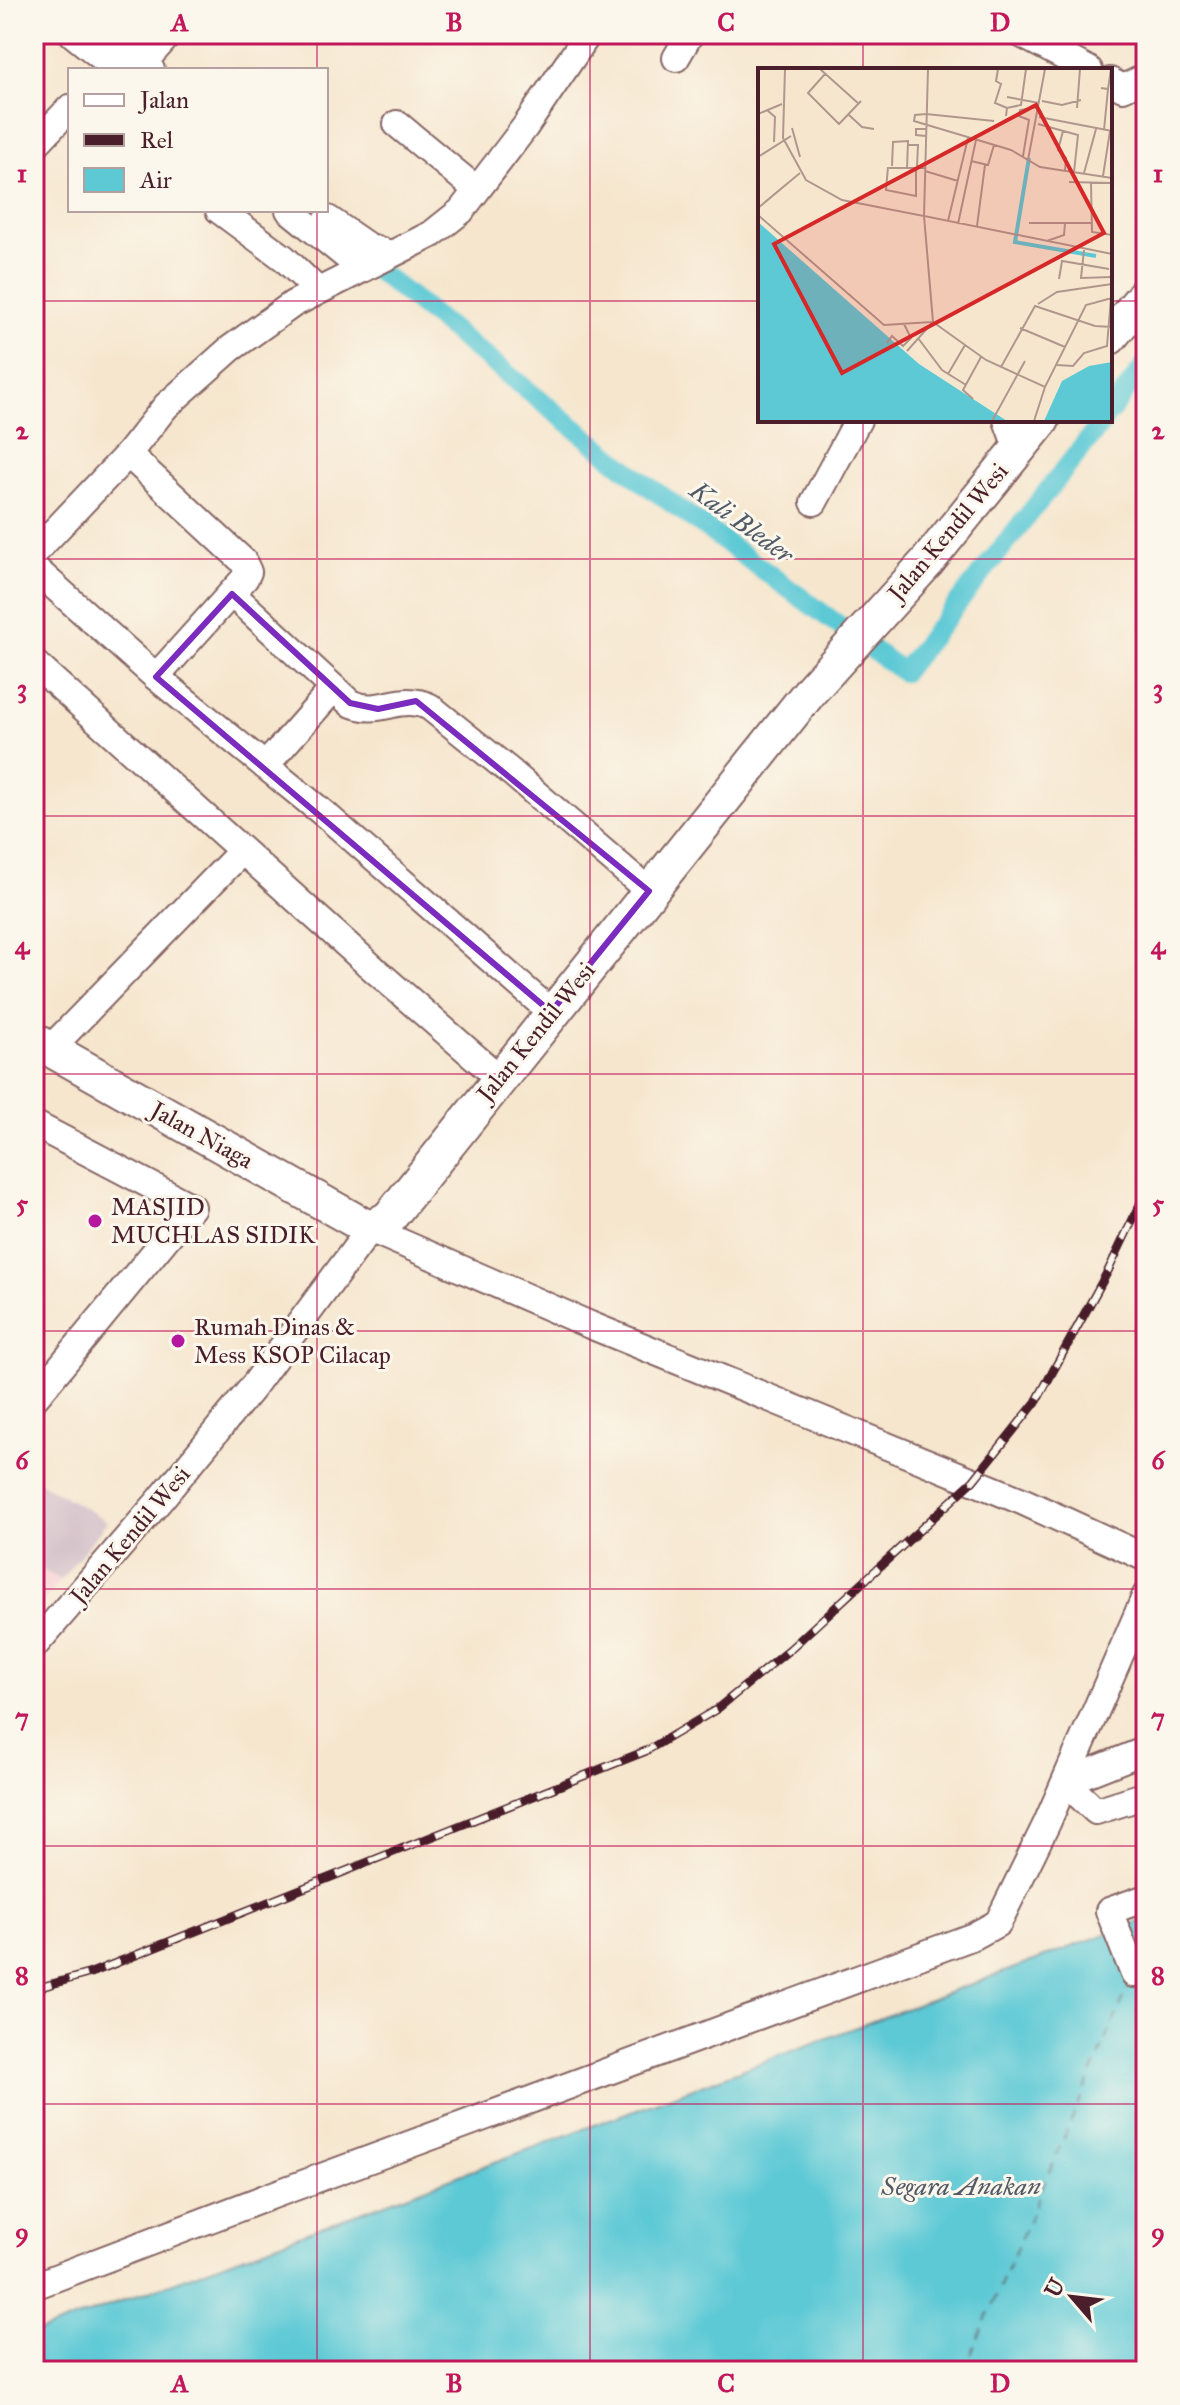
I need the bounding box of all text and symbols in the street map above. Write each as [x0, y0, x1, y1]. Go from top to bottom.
text: A [169, 6, 189, 38]
text: B [445, 6, 463, 38]
text: C [717, 6, 735, 38]
text: D [990, 6, 1010, 38]
legend [68, 68, 328, 212]
inset map [758, 68, 1112, 422]
text: Jalan [137, 85, 189, 115]
text: Rel [140, 125, 174, 155]
text: 1 [17, 157, 27, 189]
text: 1 [1153, 157, 1163, 189]
text: Air [139, 165, 172, 195]
text: 2 [16, 414, 30, 446]
text: 2 [1152, 414, 1166, 446]
street label: Jalan Kendil Wesi [880, 456, 1015, 610]
water label: Kali Bleder [682, 473, 801, 571]
text: 3 [17, 672, 27, 704]
text: 3 [1153, 672, 1163, 704]
text: 4 [15, 929, 31, 961]
text: 4 [1151, 929, 1167, 961]
street label: Jalan Kendil Wesi [469, 956, 602, 1110]
street label: Jalan Niaga [143, 1093, 259, 1176]
text: 5 [16, 1187, 29, 1219]
text: 5 [1152, 1187, 1165, 1219]
place label: MASJID MUCHLAS SIDIK [111, 1192, 316, 1250]
marker: MASJID MUCHLAS SIDIK [86, 1212, 104, 1230]
place label: Rumah Dinas & Mess KSOP Cilacap [194, 1312, 391, 1370]
marker: Rumah Dinas & Mess KSOP Cilacap [169, 1332, 187, 1350]
text: 6 [15, 1444, 30, 1476]
text: 6 [1151, 1444, 1166, 1476]
street label: Jalan Kendil Wesi [62, 1459, 197, 1613]
text: 7 [15, 1701, 29, 1733]
text: 7 [1151, 1701, 1165, 1733]
text: 8 [15, 1959, 29, 1991]
text: 8 [1151, 1959, 1165, 1991]
water label: Segara Anakan [880, 2170, 1041, 2202]
text: 9 [15, 2216, 29, 2248]
text: 9 [1151, 2216, 1165, 2248]
north arrow [1032, 2257, 1112, 2337]
text: U [1039, 2273, 1071, 2302]
text: A [169, 2367, 189, 2399]
text: B [445, 2367, 463, 2399]
text: C [717, 2367, 735, 2399]
text: D [990, 2367, 1010, 2399]

